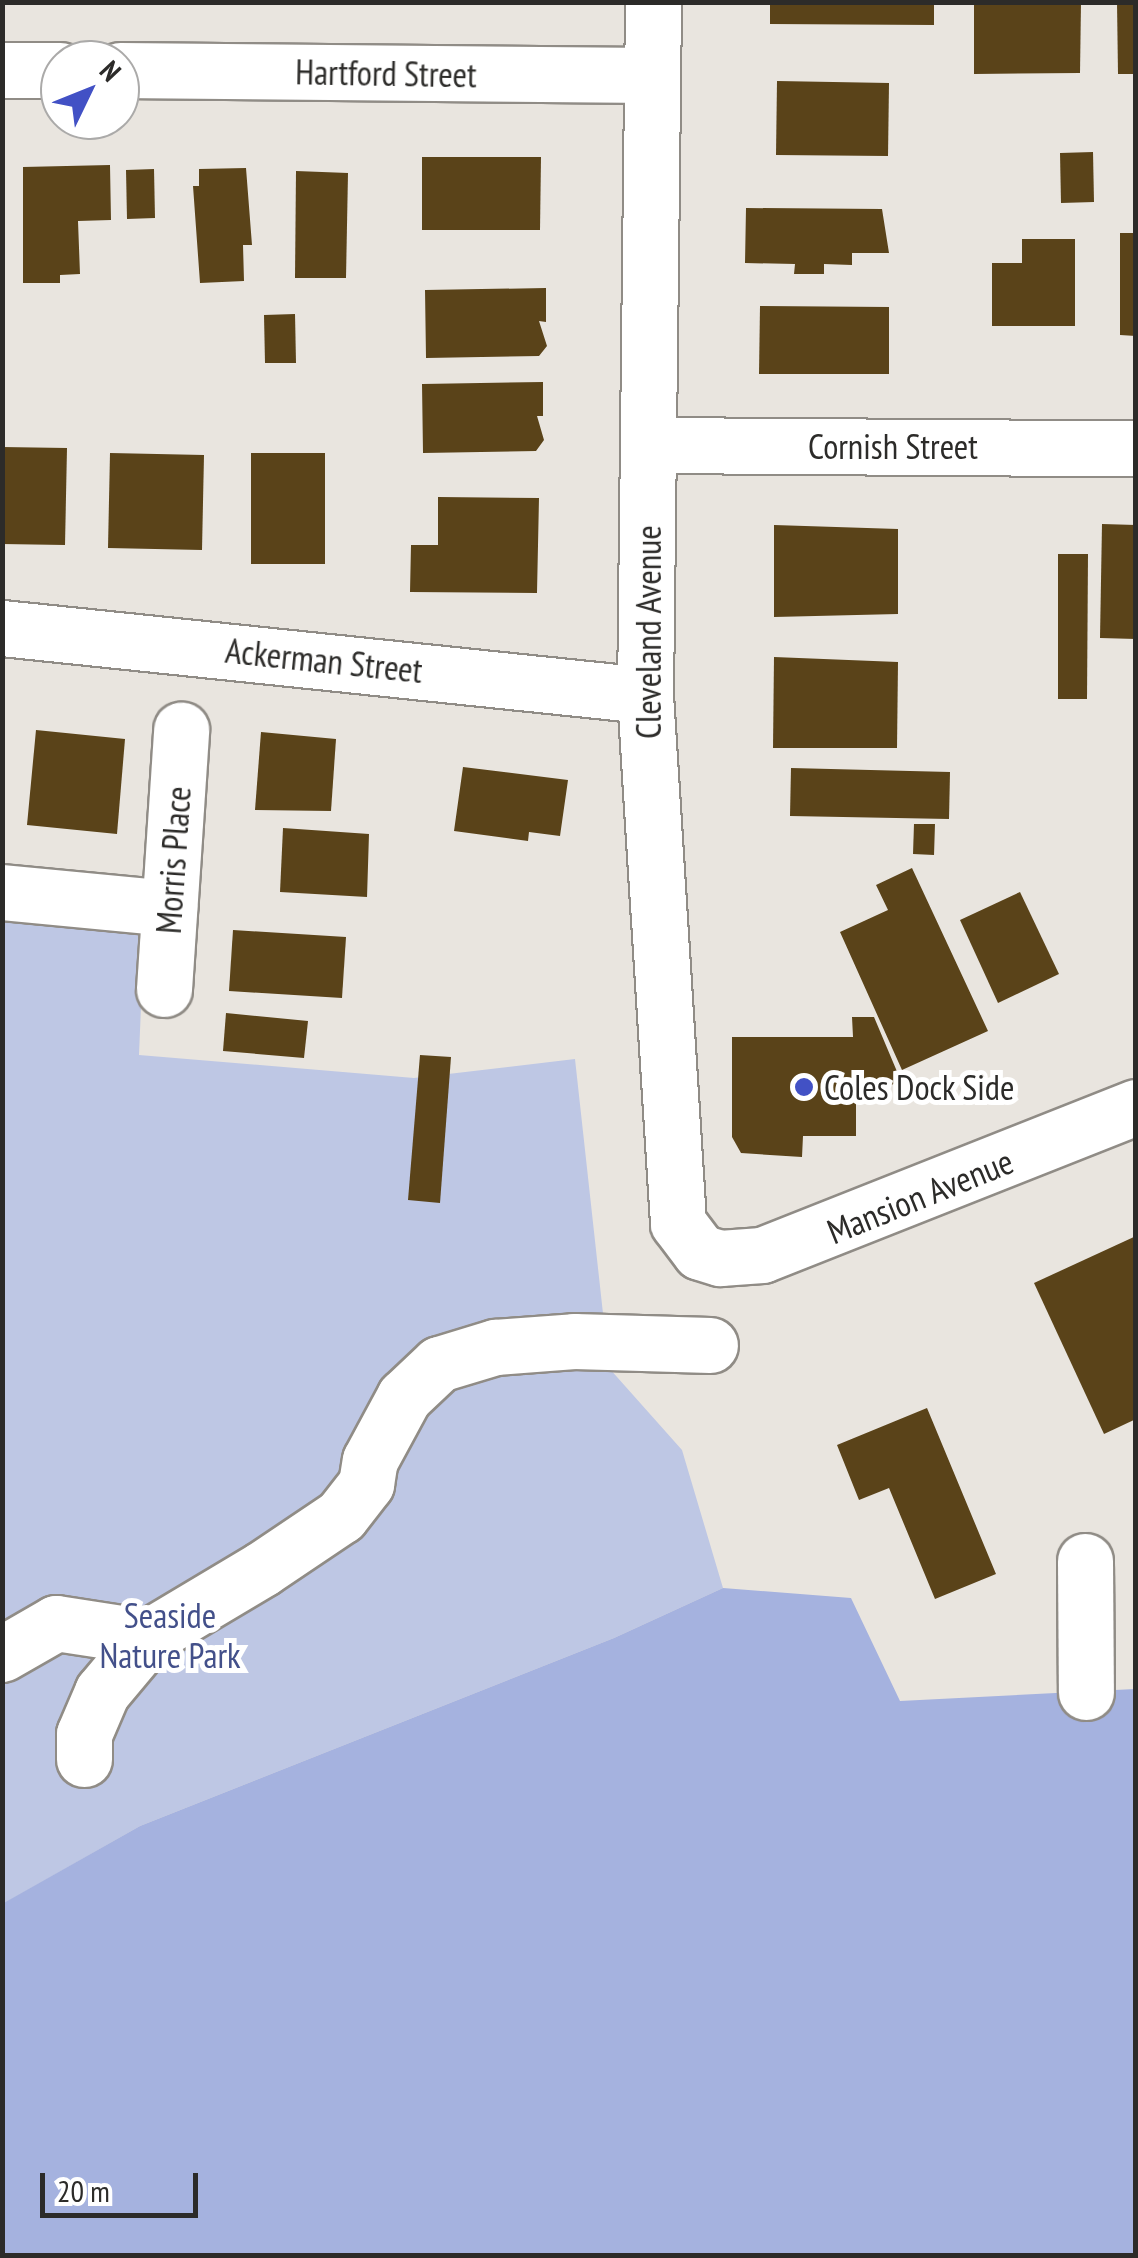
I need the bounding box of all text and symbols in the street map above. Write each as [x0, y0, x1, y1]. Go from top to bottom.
north arrow [40, 40, 140, 140]
street label: Hartford Street [295, 50, 477, 96]
text: N [92, 52, 130, 89]
street label: Cornish Street [808, 425, 978, 467]
street label: Cleveland Avenue [627, 525, 669, 739]
street label: Ackerman Street [223, 629, 425, 691]
street label: Morris Place [147, 785, 199, 935]
place label: Coles Dock Side [824, 1066, 1015, 1108]
marker: Coles Dock Side [793, 1076, 815, 1098]
street label: Mansion Avenue [821, 1140, 1019, 1252]
park label: Seaside Nature Park [99, 1594, 241, 1676]
scale bar [45, 2153, 202, 2215]
text: 20 m [57, 2171, 110, 2210]

